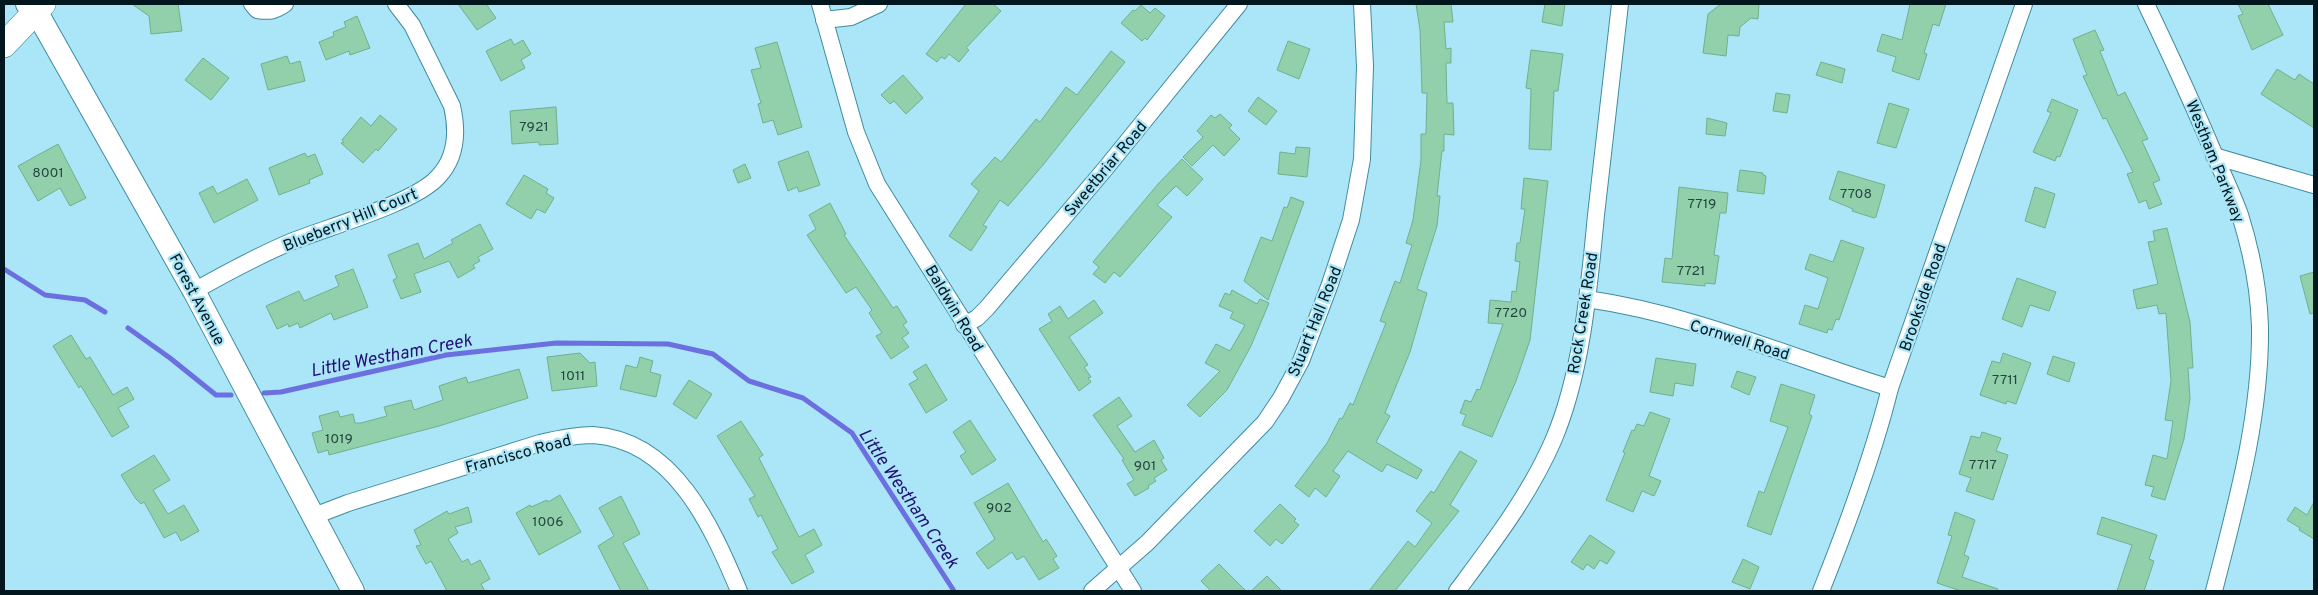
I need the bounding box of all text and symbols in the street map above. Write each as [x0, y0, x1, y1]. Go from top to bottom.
street label: Westham Parkway [2180, 97, 2248, 226]
street label: Sweetbriar Road [1061, 118, 1152, 221]
house number: 7921 [519, 119, 549, 136]
house number: 8001 [32, 165, 64, 182]
street label: Blueberry Hill Court [281, 185, 421, 257]
house number: 7708 [1840, 186, 1872, 203]
house number: 7719 [1688, 196, 1716, 213]
street label: Brookside Road [1896, 241, 1952, 354]
street label: Forest Avenue [164, 251, 229, 349]
street label: Rock Creek Road [1565, 251, 1603, 375]
street label: Baldwin Road [920, 262, 987, 356]
house number: 7721 [1677, 263, 1705, 280]
street label: Stuart Hall Road [1285, 264, 1347, 380]
house number: 7720 [1495, 305, 1527, 322]
street label: Cornwell Road [1687, 316, 1792, 366]
water label: Little Westham Creek [309, 329, 475, 383]
house number: 1011 [561, 368, 585, 385]
house number: 7711 [1992, 372, 2018, 389]
water label: Little Westham Creek [852, 425, 964, 574]
house number: 1019 [325, 431, 353, 448]
street label: Francisco Road [463, 431, 574, 479]
house number: 7717 [1969, 457, 1997, 474]
house number: 901 [1134, 458, 1156, 475]
house number: 902 [986, 500, 1012, 517]
house number: 1006 [532, 514, 564, 531]

